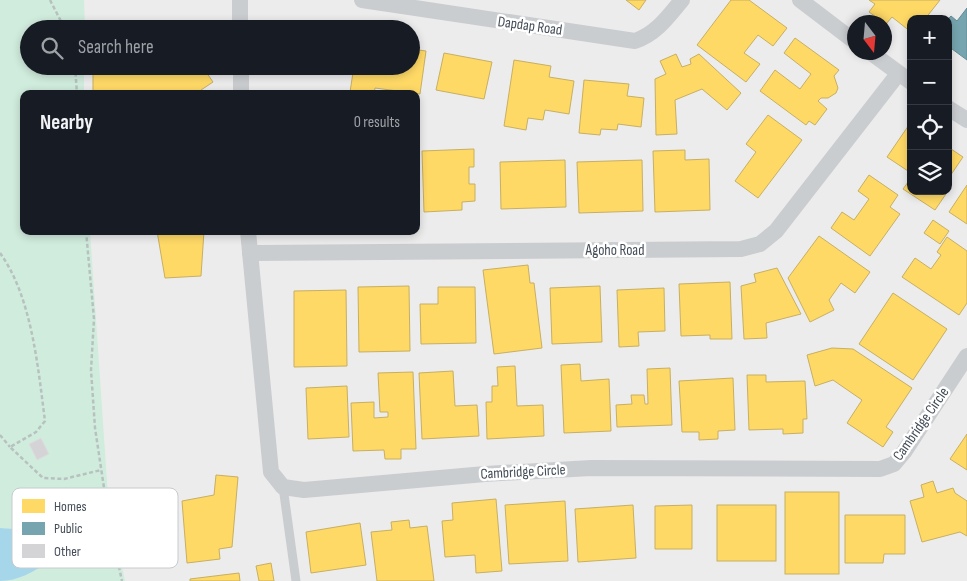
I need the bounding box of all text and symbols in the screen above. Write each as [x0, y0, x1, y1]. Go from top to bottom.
street label: Dapdap Road [497, 12, 563, 40]
north arrow [847, 15, 892, 60]
map controls [907, 15, 952, 195]
button: + [907, 15, 952, 60]
search box [20, 20, 420, 75]
icon: search [38, 34, 66, 62]
text: Search here [78, 36, 154, 59]
button: − [907, 60, 952, 105]
button: locate [907, 105, 952, 150]
text: Nearby [40, 110, 93, 135]
text: 0 results [354, 113, 400, 132]
button: layers [907, 150, 952, 195]
street label: Agoho Road [585, 241, 644, 260]
street label: Cambridge Circle [889, 384, 953, 464]
street label: Cambridge Circle [480, 460, 566, 484]
legend [12, 488, 178, 568]
text: Homes [54, 498, 87, 515]
text: Public [54, 520, 83, 537]
text: Other [54, 543, 81, 560]

